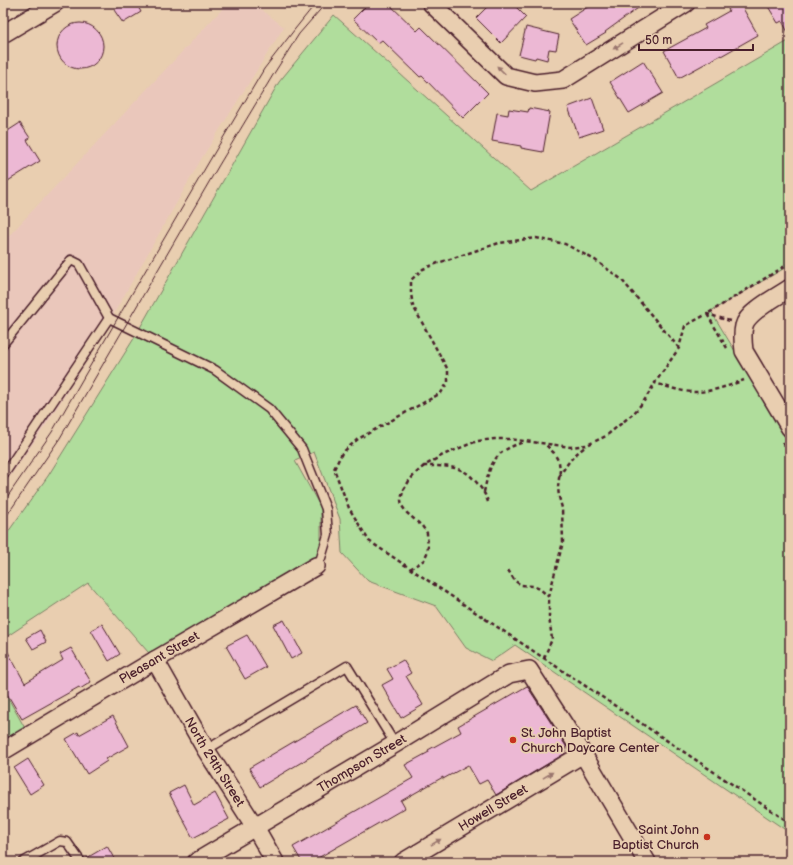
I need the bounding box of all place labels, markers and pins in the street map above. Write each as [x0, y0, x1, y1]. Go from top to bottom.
place label: St. John Baptist Church Daycare Center [521, 725, 659, 756]
marker: St. John Baptist Church Daycare Center [508, 735, 518, 745]
place label: Saint John Baptist Church [612, 822, 699, 853]
marker: Saint John Baptist Church [702, 832, 712, 842]

